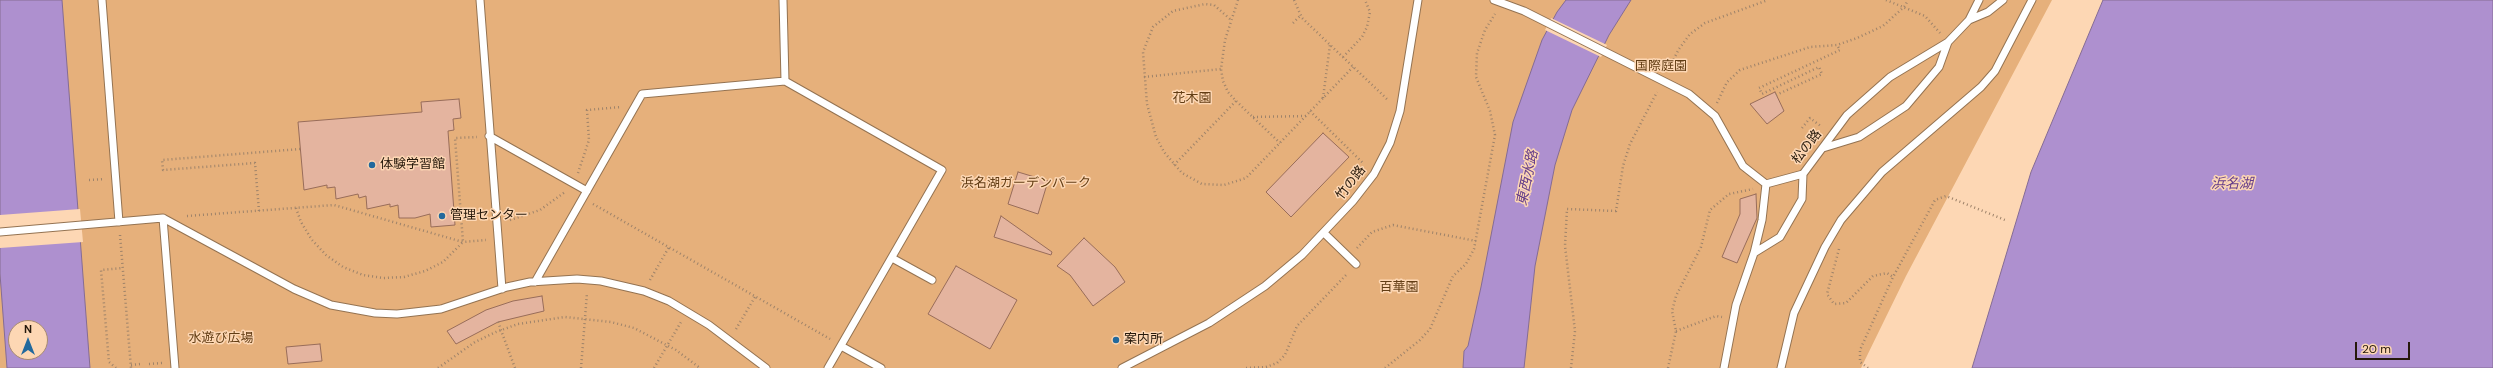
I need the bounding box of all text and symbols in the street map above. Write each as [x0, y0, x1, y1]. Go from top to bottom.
park label: 国際庭園 [1635, 59, 1687, 75]
park label: 花木園 [1173, 91, 1211, 107]
street label: 松の路 [1789, 127, 1825, 167]
water label: 東西水路 [1514, 149, 1542, 207]
place label: 体験学習館 [380, 157, 445, 173]
marker: 体験学習館 [367, 160, 377, 170]
street label: 竹の路 [1333, 163, 1369, 203]
park label: 浜名湖ガーデンパーク [961, 176, 1091, 192]
water label: 浜名湖 [2211, 176, 2253, 192]
place label: 管理センター [450, 208, 528, 224]
marker: 管理センター [437, 211, 447, 221]
park label: 百華園 [1380, 280, 1418, 296]
north arrow [8, 320, 48, 360]
text: N [24, 322, 32, 336]
park label: 水遊び広場 [189, 331, 253, 347]
place label: 案内所 [1124, 332, 1163, 348]
scale bar [2357, 334, 2412, 360]
marker: 案内所 [1111, 335, 1121, 345]
text: 20 m [2362, 341, 2391, 357]

